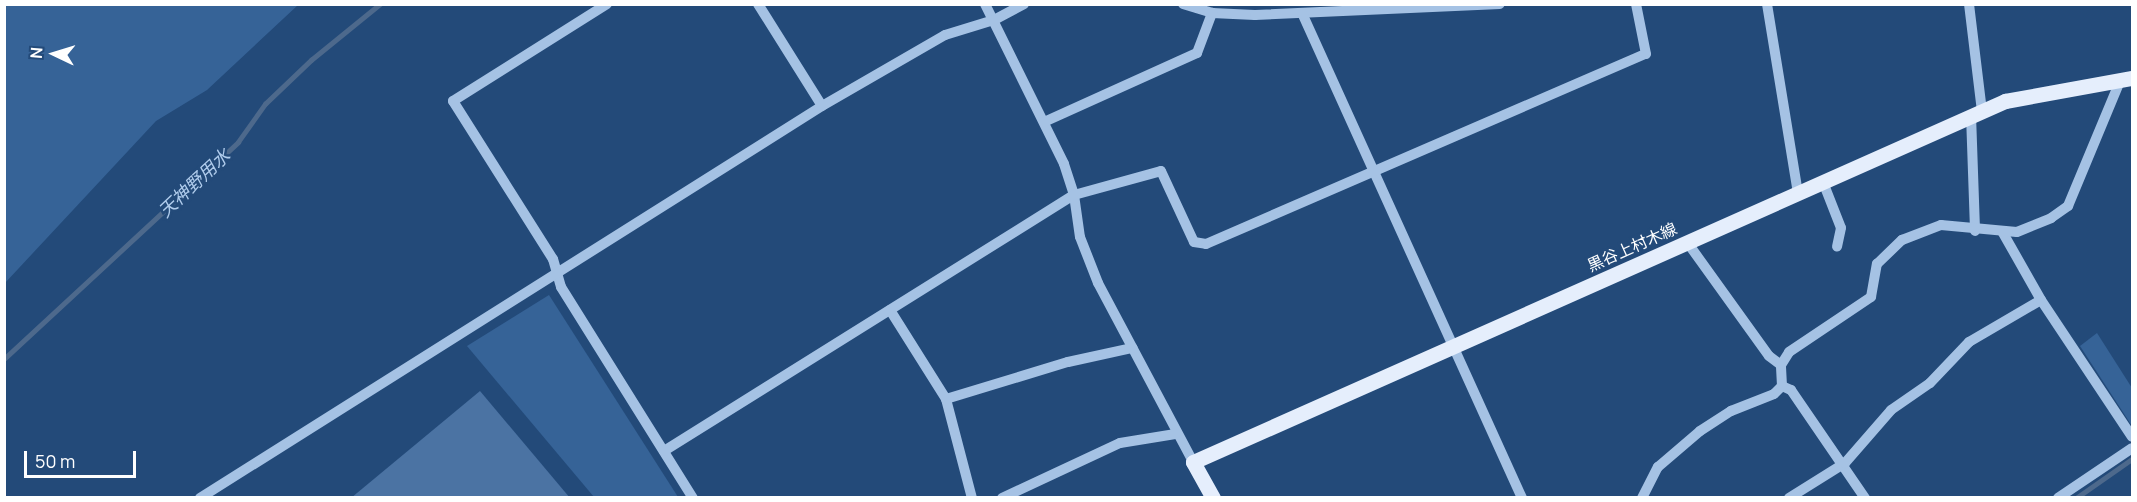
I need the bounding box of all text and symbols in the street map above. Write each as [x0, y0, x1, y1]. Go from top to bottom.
north arrow [24, 24, 84, 84]
text: N [25, 46, 47, 59]
water label: 天神野用水 [154, 144, 234, 222]
street label: 黒谷上村木線 [1584, 219, 1680, 275]
scale bar [27, 439, 140, 477]
text: 50 m [35, 449, 75, 473]

